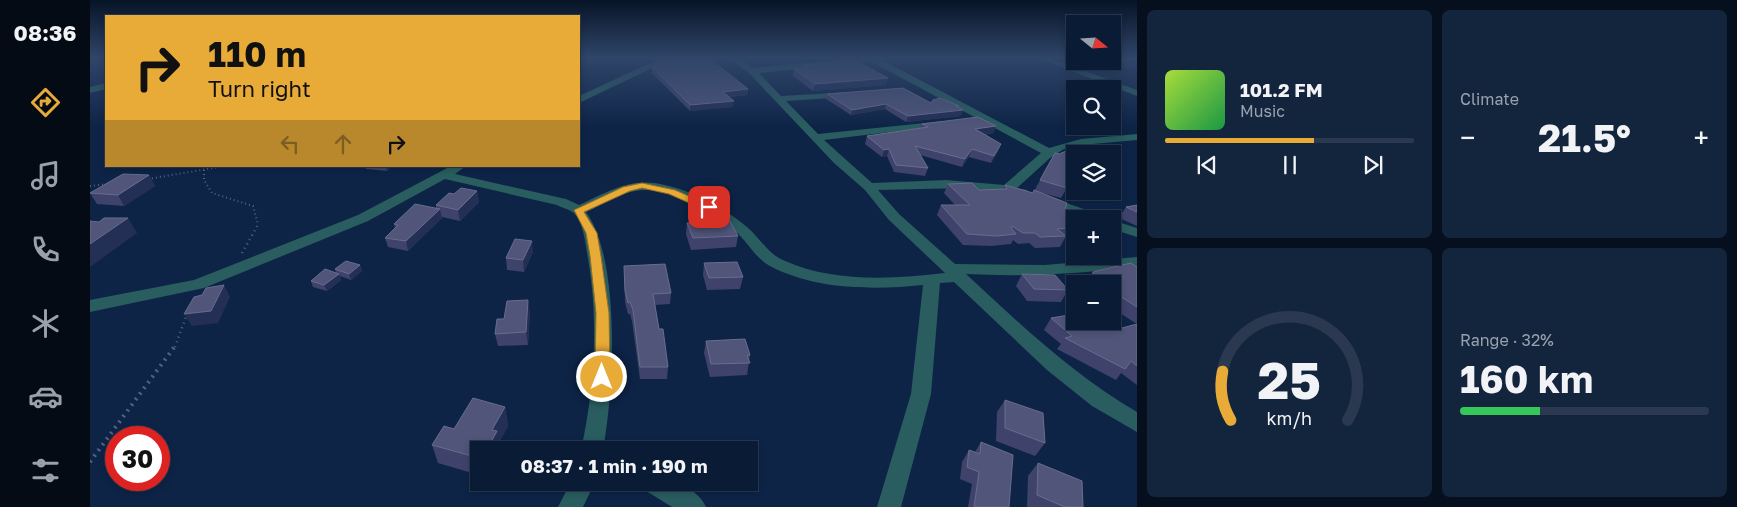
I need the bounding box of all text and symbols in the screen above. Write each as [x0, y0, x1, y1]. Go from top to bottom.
north arrow [1066, 15, 1121, 70]
map controls [1066, 15, 1121, 330]
text: 08:36 [14, 19, 76, 46]
text: 110 m [208, 33, 306, 75]
icon: right [125, 35, 190, 100]
text: Turn right [208, 75, 311, 102]
text: 101.2 FM [1240, 78, 1323, 101]
button: search [1066, 80, 1121, 135]
icon: directions [28, 85, 63, 120]
text: Climate [1460, 89, 1519, 109]
text: Music [1240, 101, 1285, 121]
text: 21.5° [1538, 115, 1631, 160]
text: − [1460, 121, 1475, 154]
text: + [1694, 121, 1709, 154]
icon: left [276, 130, 304, 158]
icon: ahead [329, 130, 357, 158]
icon: right [382, 130, 410, 158]
button: layers [1066, 145, 1121, 200]
icon: previous [1193, 151, 1221, 179]
icon: pause [1276, 151, 1304, 179]
icon: next [1359, 151, 1387, 179]
icon: music [28, 158, 63, 193]
pin [688, 186, 730, 228]
icon: arrive [695, 193, 723, 221]
button: + [1066, 210, 1121, 265]
icon: phone [28, 232, 63, 267]
button: − [1066, 275, 1121, 330]
icon: climate [28, 306, 63, 341]
text: Range · 32% [1460, 330, 1554, 350]
text: 25 [1258, 348, 1321, 410]
position arrow [575, 350, 627, 402]
text: 160 km [1460, 356, 1593, 401]
icon: car [28, 379, 63, 414]
text: km/h [1267, 407, 1312, 429]
speed limit sign: 30 [105, 426, 170, 491]
icon: filters [28, 453, 63, 488]
text: 08:37 · 1 min · 190 m [520, 454, 708, 477]

